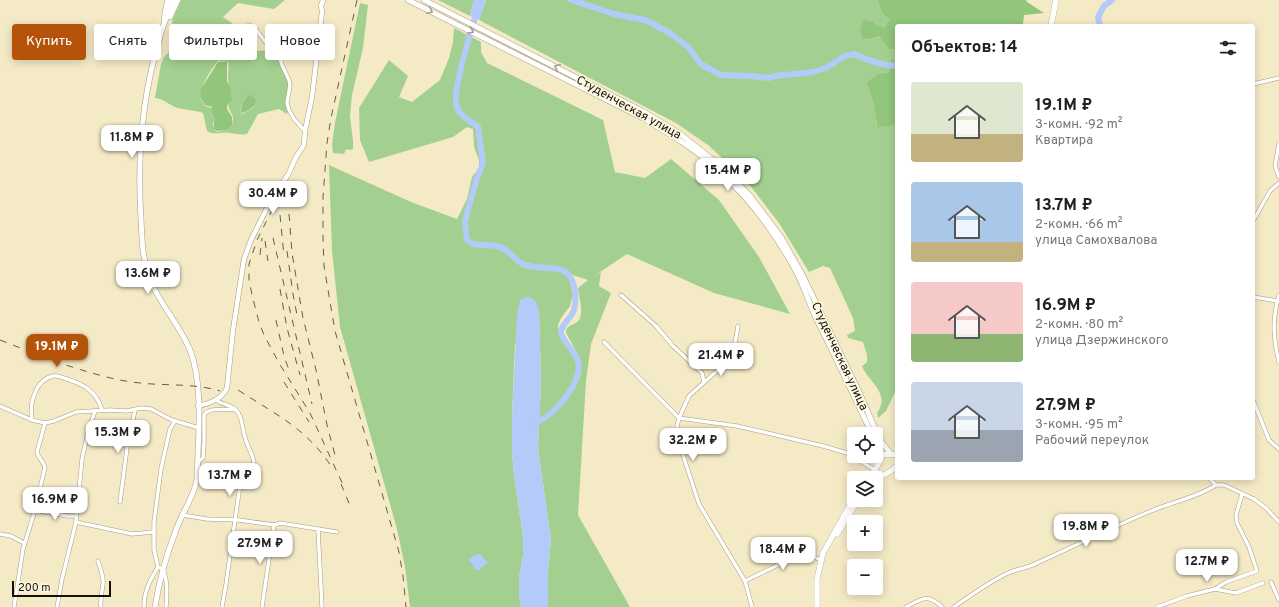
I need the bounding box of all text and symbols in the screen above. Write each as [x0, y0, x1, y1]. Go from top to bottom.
one-way arrow [426, 6, 433, 14]
chip: Купить [12, 24, 86, 60]
chip: Снять [94, 24, 161, 60]
chip: Фильтры [169, 24, 257, 60]
chip: Новое [265, 24, 335, 60]
one-way arrow [467, 26, 474, 34]
text: Объектов: 14 [911, 37, 1018, 59]
icon: filters [1217, 37, 1239, 59]
one-way arrow [554, 64, 561, 72]
street label: Студенческая улица [573, 72, 684, 143]
text: 19.1M ₽ [1035, 95, 1092, 117]
icon: home [943, 98, 991, 146]
text: 3-комн. · 92 m² [1035, 117, 1123, 133]
pin: 11.8M ₽ [95, 125, 169, 159]
text: 11.8M ₽ [110, 130, 154, 146]
text: Квартира [1035, 133, 1093, 149]
pin: 15.4M ₽ [691, 158, 765, 192]
text: 15.4M ₽ [705, 163, 751, 179]
pin: 30.4M ₽ [236, 181, 310, 215]
text: 30.4M ₽ [248, 186, 298, 202]
text: 13.7M ₽ [1035, 195, 1093, 217]
icon: home [943, 198, 991, 246]
text: 2-комн. · 66 m² [1035, 217, 1123, 233]
text: улица Самохвалова [1035, 233, 1157, 249]
pin: 13.6M ₽ [111, 261, 185, 295]
text: 13.6M ₽ [125, 266, 171, 282]
text: 16.9M ₽ [1035, 295, 1096, 317]
icon: home [943, 298, 991, 346]
street label: Студенческая улица [807, 300, 871, 413]
text: 2-комн. · 80 m² [1035, 317, 1123, 333]
text: улица Дзержинского [1035, 333, 1169, 349]
pin: 19.1M ₽ [20, 334, 94, 368]
text: 19.1M ₽ [35, 339, 79, 355]
pin: 21.4M ₽ [684, 343, 758, 377]
text: 21.4M ₽ [697, 348, 745, 364]
text: 27.9M ₽ [1035, 395, 1096, 417]
icon: home [943, 398, 991, 446]
text: 3-комн. · 95 m² [1035, 417, 1123, 433]
pin: 15.3M ₽ [81, 420, 155, 454]
text: 15.3M ₽ [95, 425, 141, 441]
map controls [847, 427, 883, 595]
button: locate [847, 427, 883, 463]
pin: 32.2M ₽ [656, 428, 730, 462]
text: 32.2M ₽ [669, 433, 717, 449]
text: Рабочий переулок [1035, 433, 1149, 449]
pin: 13.7M ₽ [193, 463, 267, 497]
text: 13.7M ₽ [208, 468, 252, 484]
button: layers [847, 471, 883, 507]
pin: 16.9M ₽ [18, 487, 92, 521]
text: 16.9M ₽ [32, 492, 78, 508]
pin: 19.8M ₽ [1049, 514, 1123, 548]
button: + [847, 515, 883, 551]
text: 19.8M ₽ [1063, 519, 1109, 535]
pin: 27.9M ₽ [223, 531, 297, 565]
text: 27.9M ₽ [237, 536, 283, 552]
pin: 18.4M ₽ [746, 537, 820, 571]
text: 18.4M ₽ [760, 542, 806, 558]
pin: 12.7M ₽ [1170, 549, 1244, 583]
text: 12.7M ₽ [1185, 554, 1229, 570]
button: − [847, 559, 883, 595]
scale bar [12, 579, 111, 598]
text: 200 m [18, 581, 51, 595]

